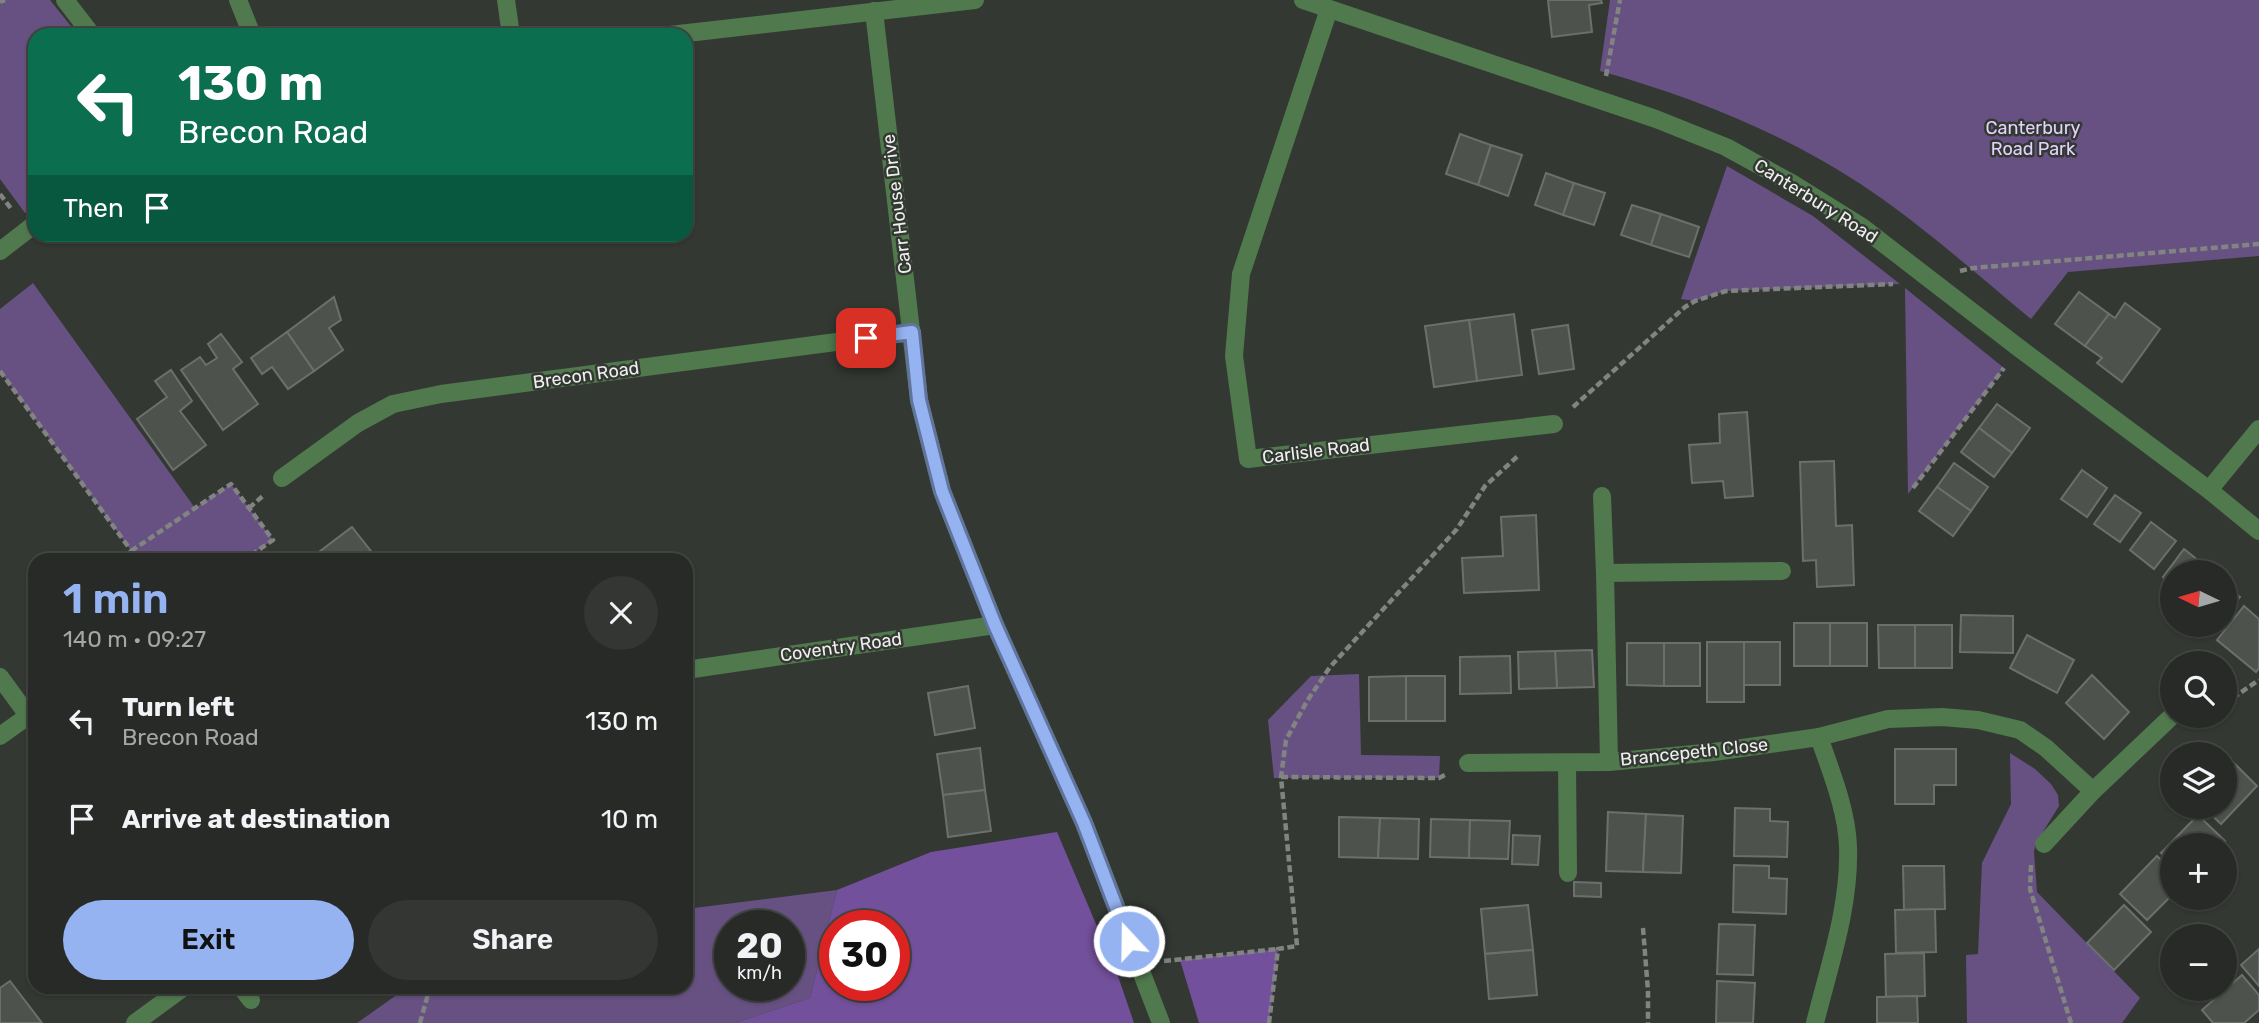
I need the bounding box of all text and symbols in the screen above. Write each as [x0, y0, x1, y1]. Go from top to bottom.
text: 130 m [178, 54, 323, 112]
icon: left [63, 56, 154, 147]
text: Brecon Road [178, 113, 368, 151]
park label: Canterbury Road Park [1986, 117, 2081, 160]
street label: Carr House Drive [878, 133, 916, 275]
street label: Canterbury Road [1750, 154, 1882, 248]
icon: arrive [138, 189, 176, 227]
text: Then [63, 193, 124, 224]
pin [836, 308, 896, 368]
icon: arrive [847, 319, 885, 357]
street label: Brecon Road [531, 357, 641, 393]
street label: Carlisle Road [1261, 433, 1371, 469]
north arrow [2160, 560, 2236, 637]
map controls [2160, 560, 2237, 1001]
text: 1 min [63, 574, 169, 624]
button: close [584, 576, 658, 650]
text: 140 m · 09:27 [63, 625, 206, 653]
street label: Coventry Road [779, 628, 903, 666]
button: search [2160, 651, 2237, 728]
text: Turn left [122, 692, 234, 723]
icon: left [63, 702, 101, 740]
text: 130 m [585, 706, 658, 737]
text: Brecon Road [122, 723, 259, 751]
street label: Brancepeth Close [1619, 733, 1769, 771]
button: layers [2160, 742, 2237, 819]
icon: arrive [63, 800, 101, 838]
text: Arrive at destination [122, 804, 390, 835]
text: 10 m [601, 804, 658, 835]
button: + [2160, 833, 2237, 910]
button: Exit [63, 900, 354, 980]
button: Share [368, 900, 658, 980]
position arrow [1092, 904, 1166, 978]
speed limit sign: 30 [819, 910, 910, 1001]
button: − [2160, 924, 2237, 1001]
text: 20 [736, 925, 783, 967]
text: km/h [737, 962, 782, 984]

